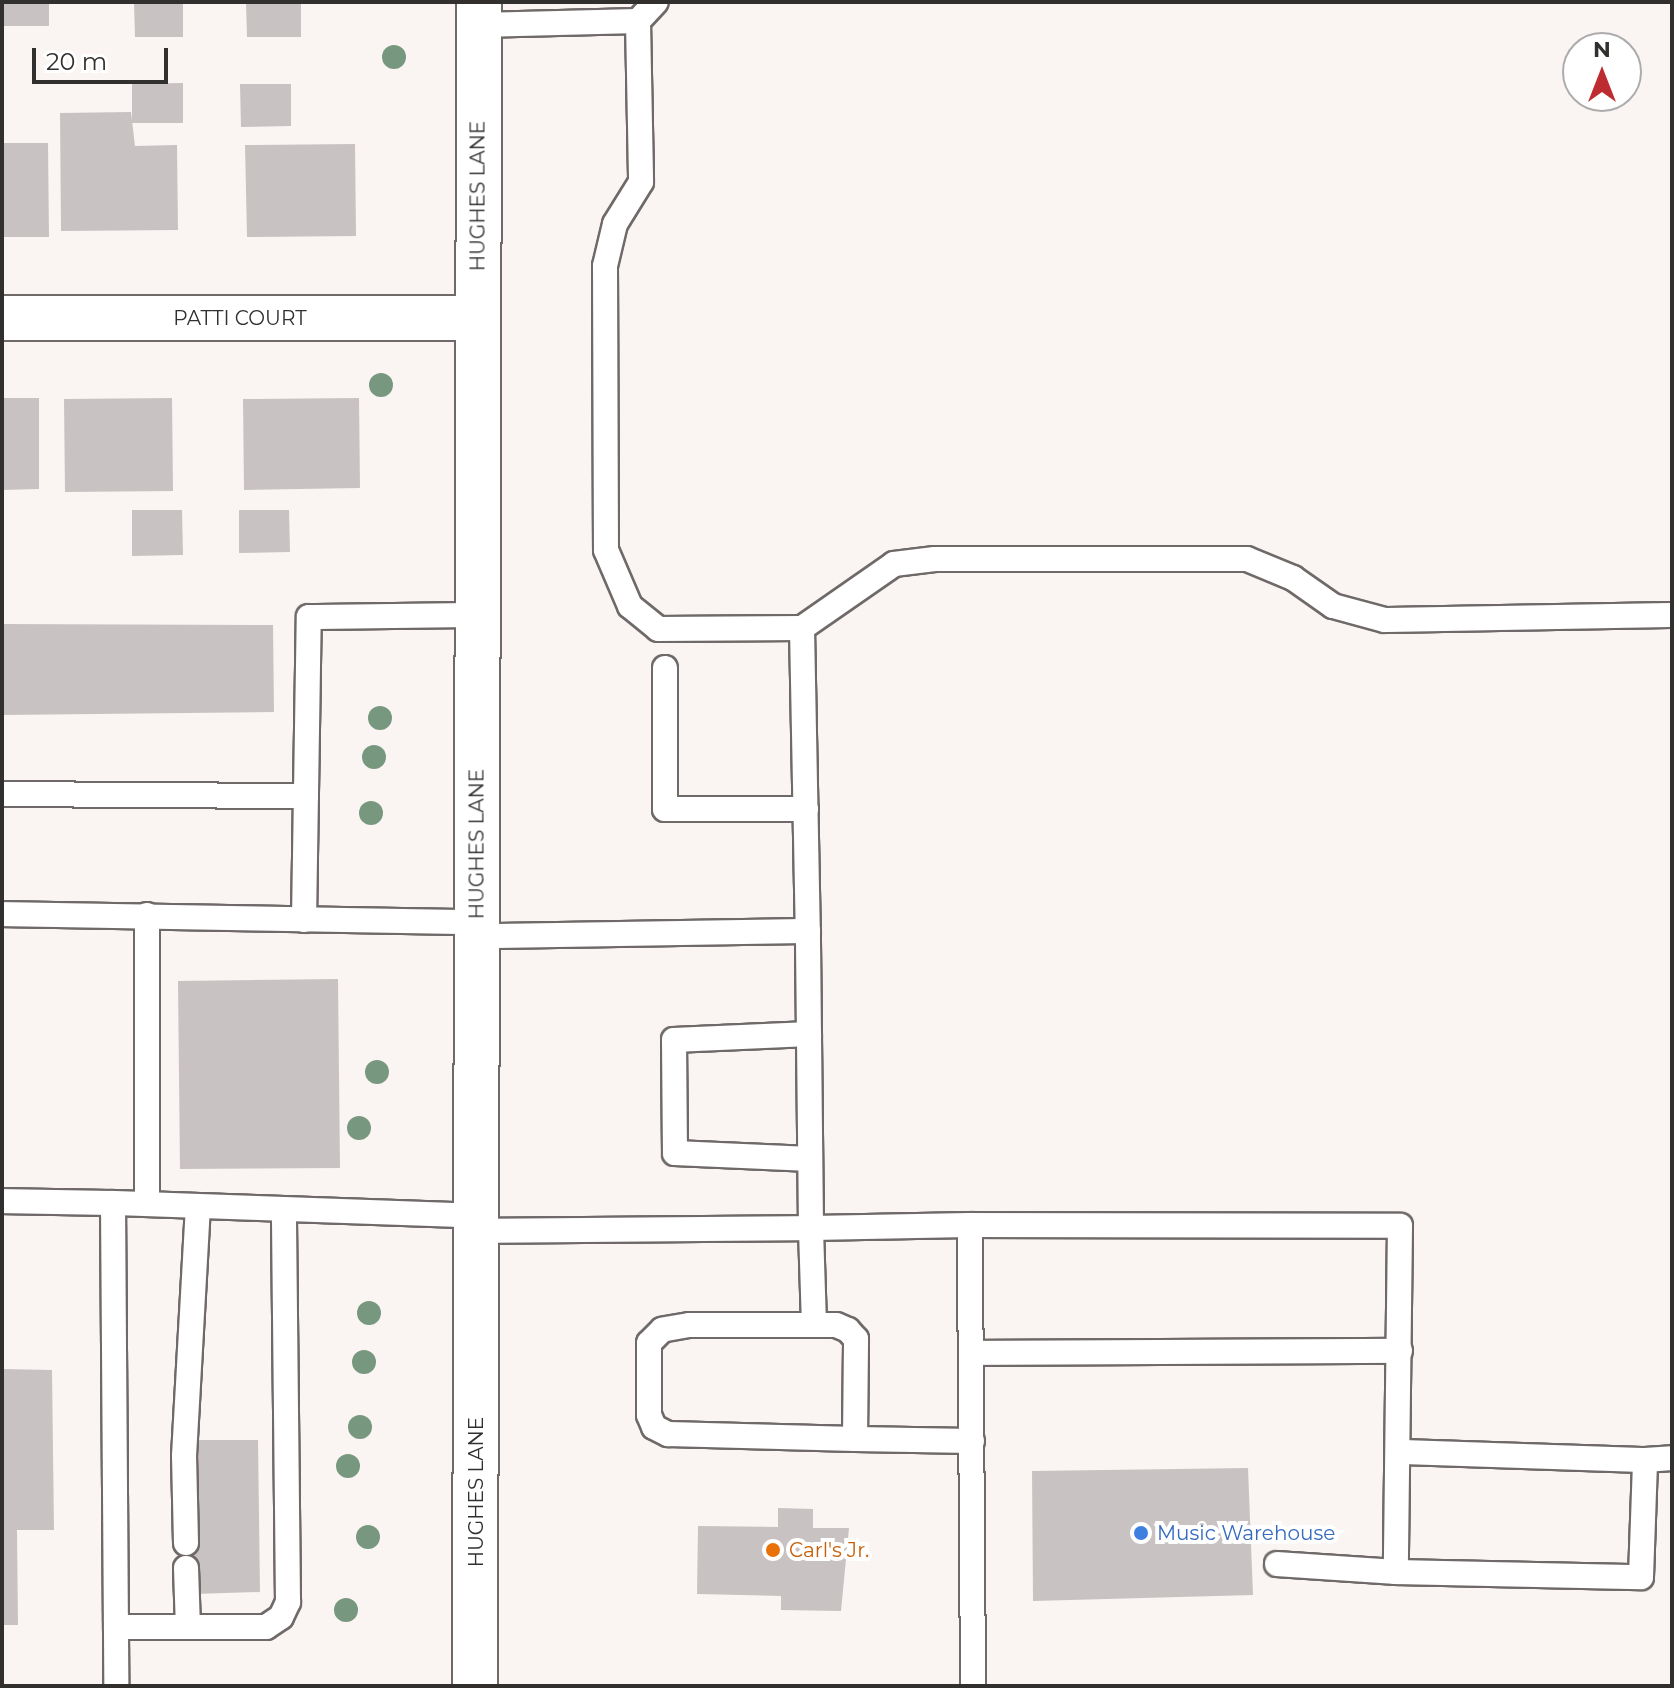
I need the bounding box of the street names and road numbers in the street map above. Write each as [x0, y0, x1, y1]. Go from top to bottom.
street label: HUGHES LANE [466, 121, 490, 271]
street label: PATTI COURT [173, 306, 307, 330]
street label: HUGHES LANE [465, 769, 489, 919]
street label: HUGHES LANE [464, 1417, 488, 1567]

